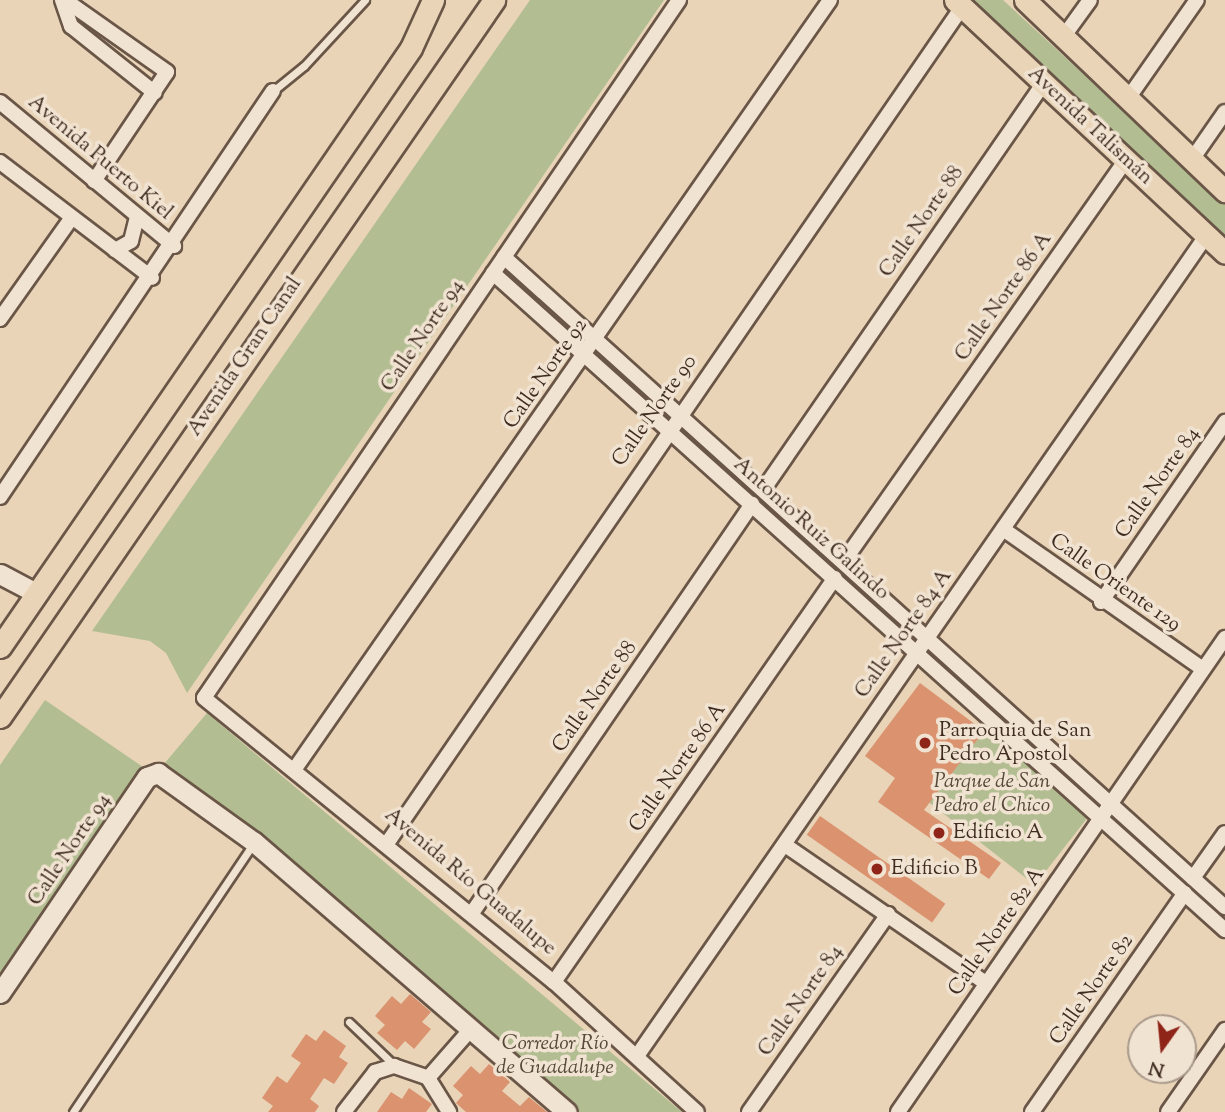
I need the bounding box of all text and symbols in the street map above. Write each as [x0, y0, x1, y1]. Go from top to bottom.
street label: Avenida Talismán [1022, 61, 1158, 191]
street label: Avenida Puerto Kiel [22, 90, 178, 226]
street label: Calle Norte 88 [874, 161, 970, 283]
street label: Calle Norte 86 A [950, 228, 1058, 366]
street label: Avenida Gran Canal [182, 273, 308, 441]
street label: Calle Norte 94 [376, 275, 470, 397]
street label: Calle Norte 92 [499, 314, 593, 434]
street label: Calle Norte 90 [607, 350, 703, 472]
street label: Calle Norte 84 [1110, 422, 1206, 544]
street label: Antonio Ruiz Galindo [728, 452, 894, 606]
street label: Calle Oriente 129 [1045, 528, 1185, 638]
street label: Calle Norte 84 A [850, 565, 958, 703]
street label: Calle Norte 88 [547, 636, 643, 758]
street label: Calle Norte 86 A [624, 699, 732, 837]
place label: Parroquia de San Pedro Apostol [939, 718, 1091, 768]
marker: Parroquia de San Pedro Apostol [917, 735, 933, 751]
park label: Parque de San Pedro el Chico [934, 769, 1050, 819]
street label: Calle Norte 94 [23, 789, 117, 911]
street label: Avenida Río Guadalupe [379, 803, 561, 961]
place label: Edificio A [953, 820, 1043, 846]
marker: Edificio A [931, 825, 947, 841]
place label: Edificio B [891, 856, 977, 882]
marker: Edificio B [869, 861, 885, 877]
street label: Calle Norte 82 A [943, 863, 1051, 1001]
street label: Calle Norte 82 [1045, 930, 1139, 1050]
street label: Calle Norte 84 [753, 940, 849, 1062]
north arrow [1127, 1014, 1197, 1084]
park label: Corredor Río de Guadalupe [496, 1031, 614, 1081]
text: N [1146, 1053, 1168, 1083]

